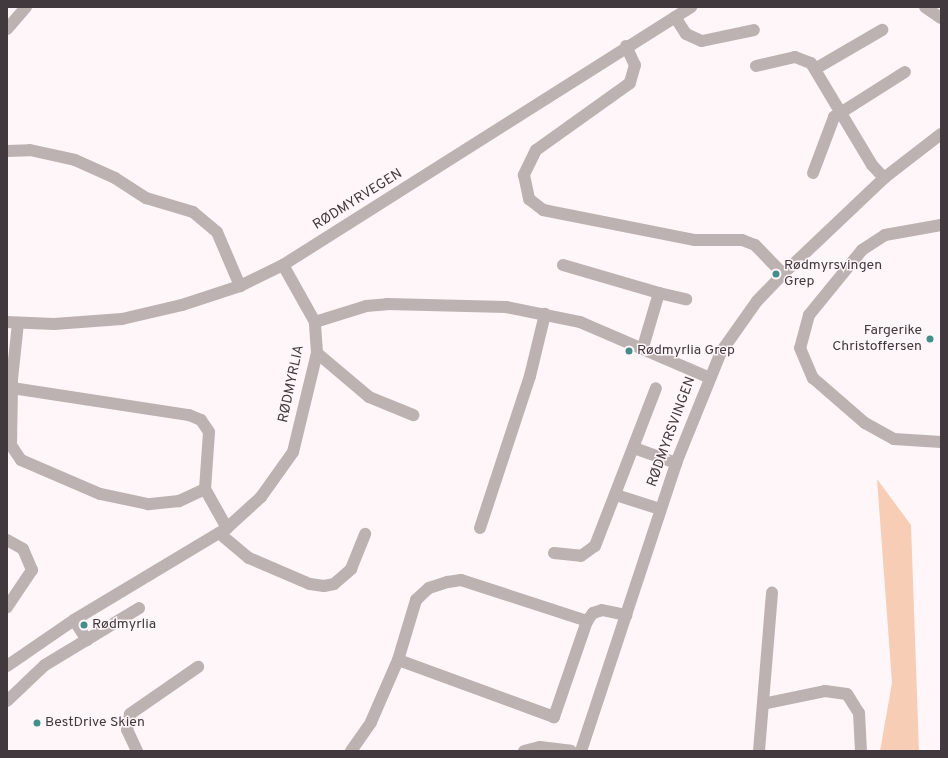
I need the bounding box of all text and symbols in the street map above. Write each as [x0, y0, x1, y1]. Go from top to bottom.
street label: RØDMYRVEGEN [310, 166, 406, 234]
place label: Rødmyrsvingen Grep [784, 258, 882, 290]
marker: Rødmyrsvingen Grep [771, 269, 781, 279]
place label: Fargerike Christoffersen [832, 323, 922, 356]
marker: Fargerike Christoffersen [925, 334, 935, 344]
place label: Rødmyrlia Grep [637, 343, 735, 359]
street label: RØDMYRLIA [276, 344, 308, 424]
marker: Rødmyrlia Grep [624, 346, 634, 356]
street label: RØDMYRSVINGEN [644, 375, 700, 489]
place label: Rødmyrlia [92, 617, 156, 633]
marker: Rødmyrlia [79, 620, 89, 630]
place label: BestDrive Skien [45, 715, 145, 731]
marker: BestDrive Skien [32, 718, 42, 728]

